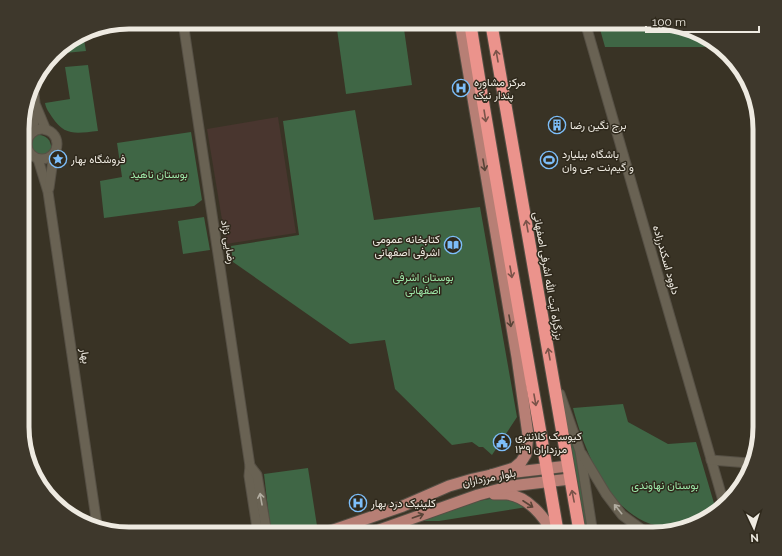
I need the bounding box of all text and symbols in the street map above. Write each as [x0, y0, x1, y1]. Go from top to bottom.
scale bar [646, 8, 759, 34]
text: 100 m [652, 15, 686, 29]
one-way arrow [493, 50, 501, 63]
place label: مرکز مشاوره پندار نیک [474, 76, 526, 103]
hospital icon: مرکز مشاوره پندار نیک [451, 78, 471, 98]
one-way arrow [481, 109, 489, 122]
building icon: برج نگین رضا [547, 115, 567, 135]
place label: برج نگین رضا [570, 119, 627, 133]
place label: باشگاه بیلیارد و گیم‌نت جی وان [562, 148, 634, 175]
place icon: فروشگاه بهار [48, 149, 68, 169]
sports icon: باشگاه بیلیارد و گیم‌نت جی وان [539, 150, 559, 170]
place label: فروشگاه بهار [70, 153, 125, 166]
one-way arrow [480, 158, 488, 171]
park label: بوستان ناهید [130, 168, 188, 181]
street label: بزرگراه آیت الله اشرفی اصفهانی [530, 211, 566, 341]
street label: رضایی نژاد [218, 219, 238, 265]
one-way arrow [522, 220, 530, 233]
street label: داوود اسکندرزاده [650, 224, 682, 296]
place label: کتابخانه عمومی اشرفی اصفهانی [373, 233, 440, 259]
library icon: کتابخانه عمومی اشرفی اصفهانی [443, 235, 463, 255]
one-way arrow [508, 265, 516, 278]
park label: بوستان اشرفی اصفهانی [392, 271, 454, 297]
one-way arrow [507, 314, 515, 327]
street label: بهار [77, 346, 93, 365]
one-way arrow [544, 348, 552, 361]
one-way arrow [531, 393, 539, 406]
place label: کیوسک کلانتری ۱۳۹ مرزداران [515, 430, 582, 456]
public building icon: کیوسک کلانتری ۱۳۹ مرزداران [492, 432, 512, 452]
street label: بلوار مرزداران [461, 466, 517, 490]
park label: بوستان نهاوندی [631, 479, 699, 492]
one-way arrow [569, 490, 577, 503]
one-way arrow [257, 493, 265, 506]
hospital icon: کلینیک درد بهار [348, 493, 368, 513]
place label: کلینیک درد بهار [370, 497, 436, 510]
one-way arrow [522, 501, 534, 509]
one-way arrow [614, 504, 623, 515]
north arrow [734, 508, 774, 548]
one-way arrow [412, 512, 425, 519]
text: N [750, 531, 759, 544]

